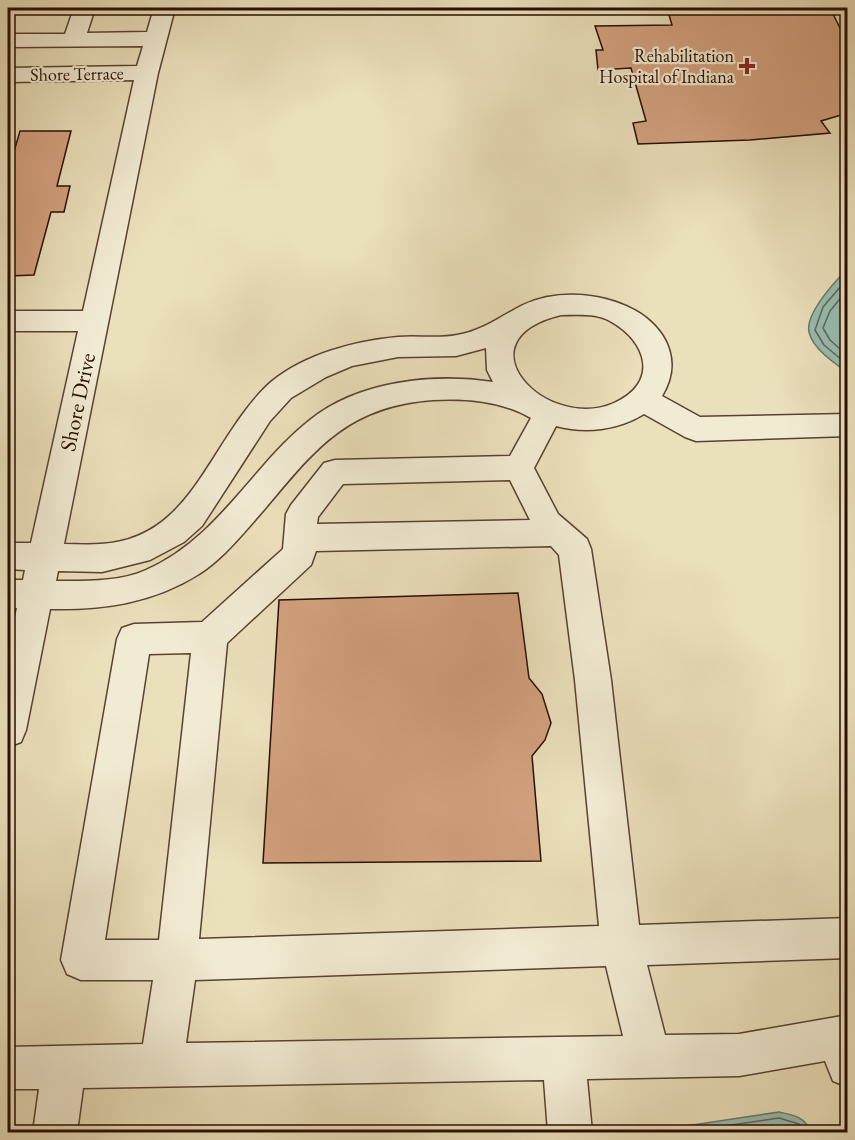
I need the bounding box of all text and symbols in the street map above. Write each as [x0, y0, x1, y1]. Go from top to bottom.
place label: Rehabilitation Hospital of Indiana [599, 44, 735, 88]
marker: Rehabilitation Hospital of Indiana [738, 57, 756, 75]
street label: Shore Terrace [30, 61, 124, 86]
street label: Shore Drive [53, 350, 102, 454]

